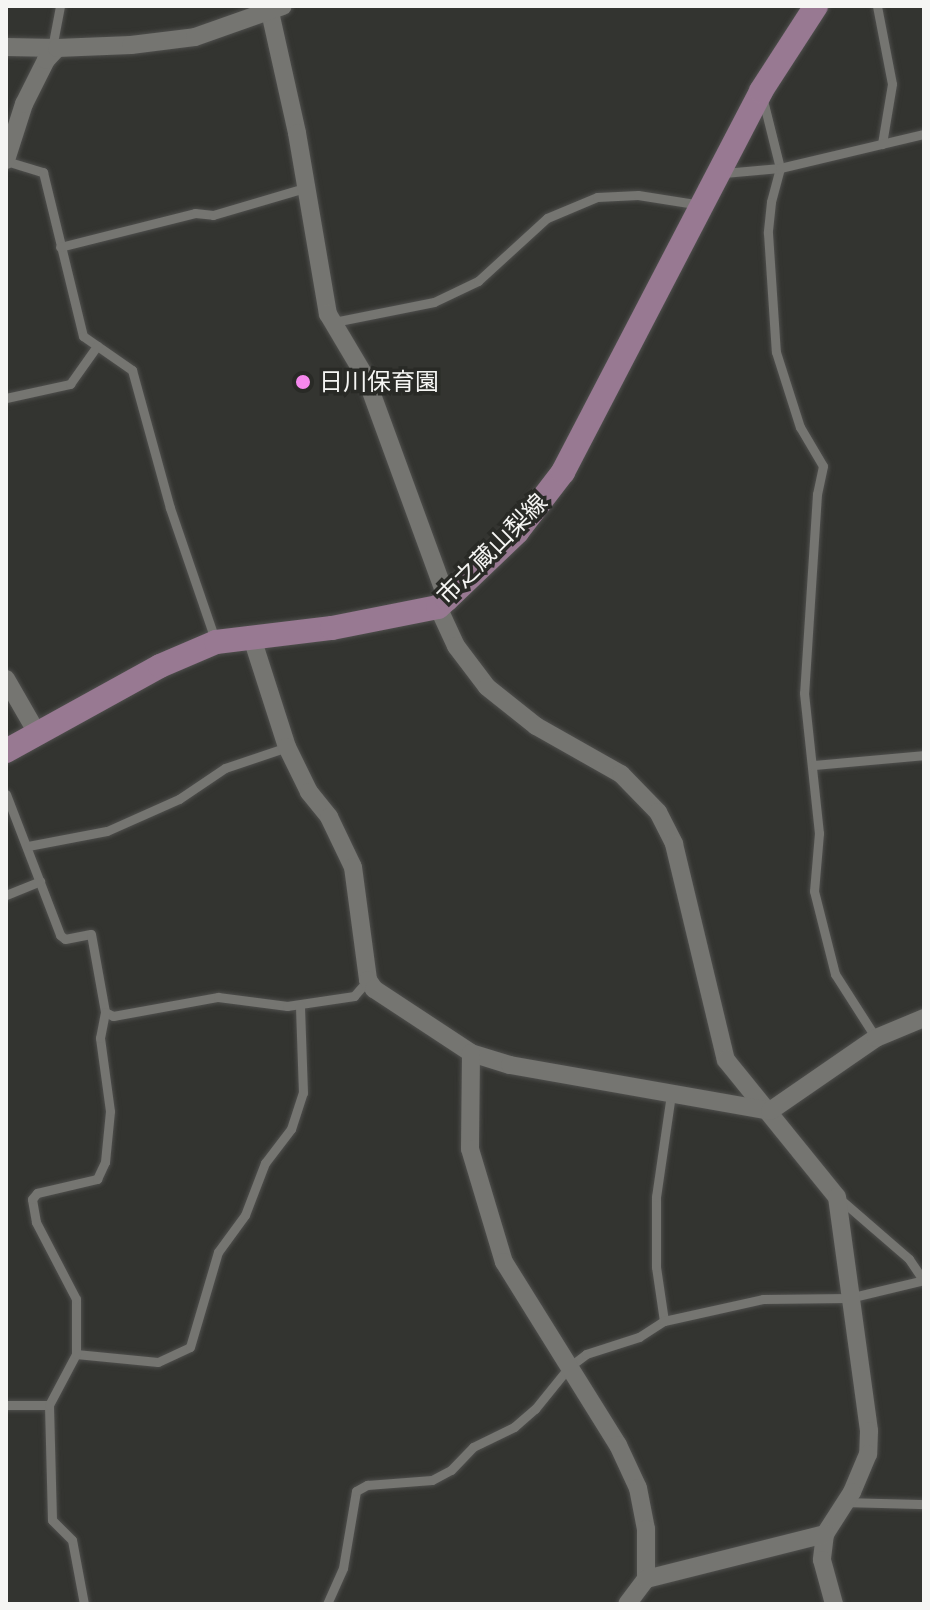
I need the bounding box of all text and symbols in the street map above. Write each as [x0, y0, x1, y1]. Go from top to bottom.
place label: 日川保育園 [319, 368, 439, 396]
marker: 日川保育園 [294, 373, 312, 391]
street label: 市之蔵山梨線 [431, 488, 553, 610]

